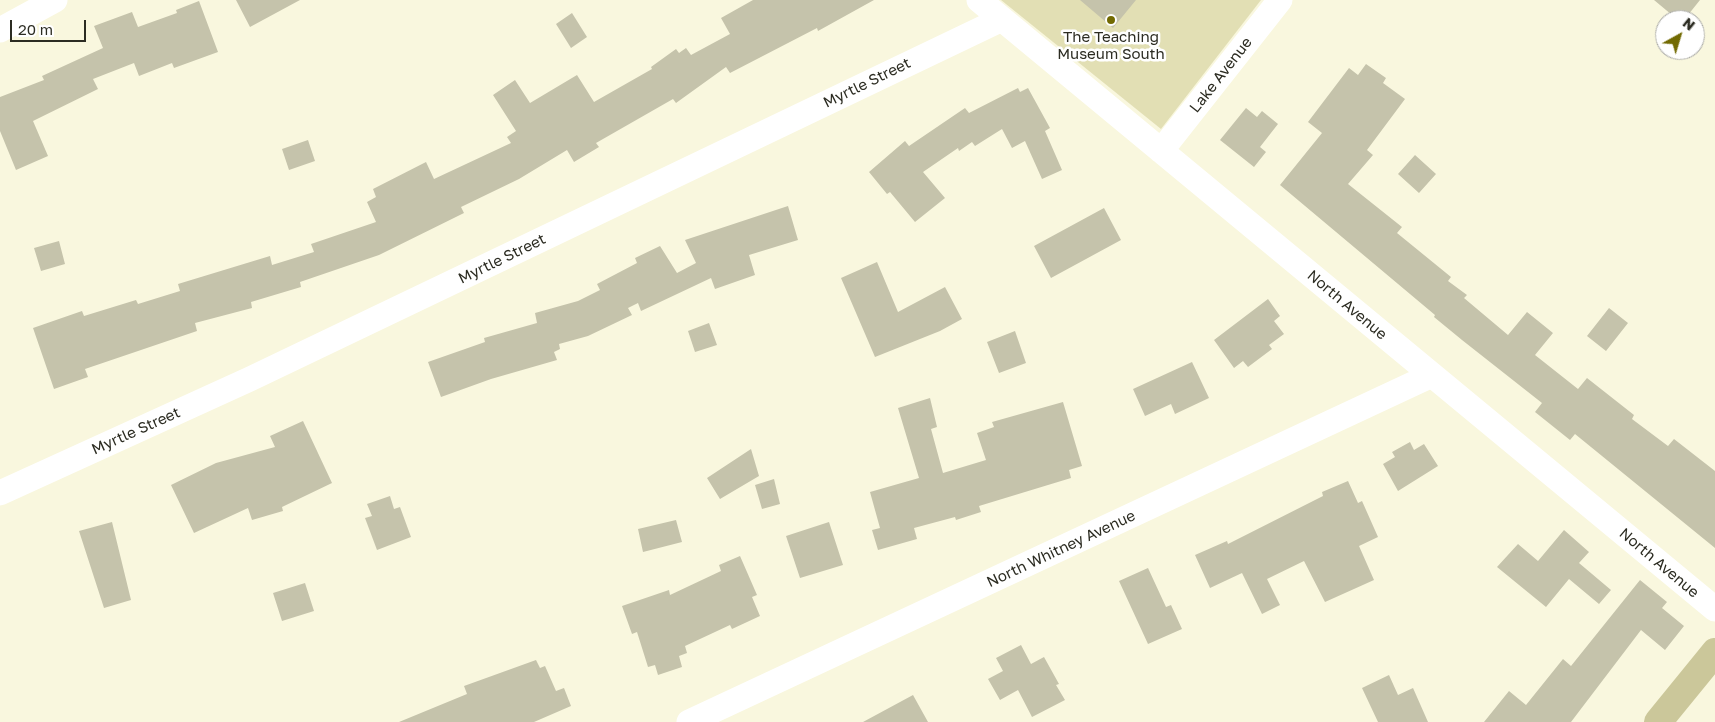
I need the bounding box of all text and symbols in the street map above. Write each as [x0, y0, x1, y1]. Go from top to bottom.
scale bar [12, 10, 89, 42]
north arrow [1655, 10, 1705, 60]
marker: The Teaching Museum South [1105, 14, 1117, 26]
text: N [1680, 14, 1699, 34]
text: 20 m [18, 20, 53, 38]
place label: The Teaching Museum South [1057, 28, 1165, 63]
street label: Lake Avenue [1186, 34, 1256, 116]
street label: Myrtle Street [820, 54, 914, 112]
street label: Myrtle Street [455, 230, 549, 288]
street label: North Avenue [1303, 266, 1391, 344]
street label: Myrtle Street [89, 403, 183, 459]
street label: North Whitney Avenue [984, 507, 1138, 591]
street label: North Avenue [1615, 524, 1703, 602]

